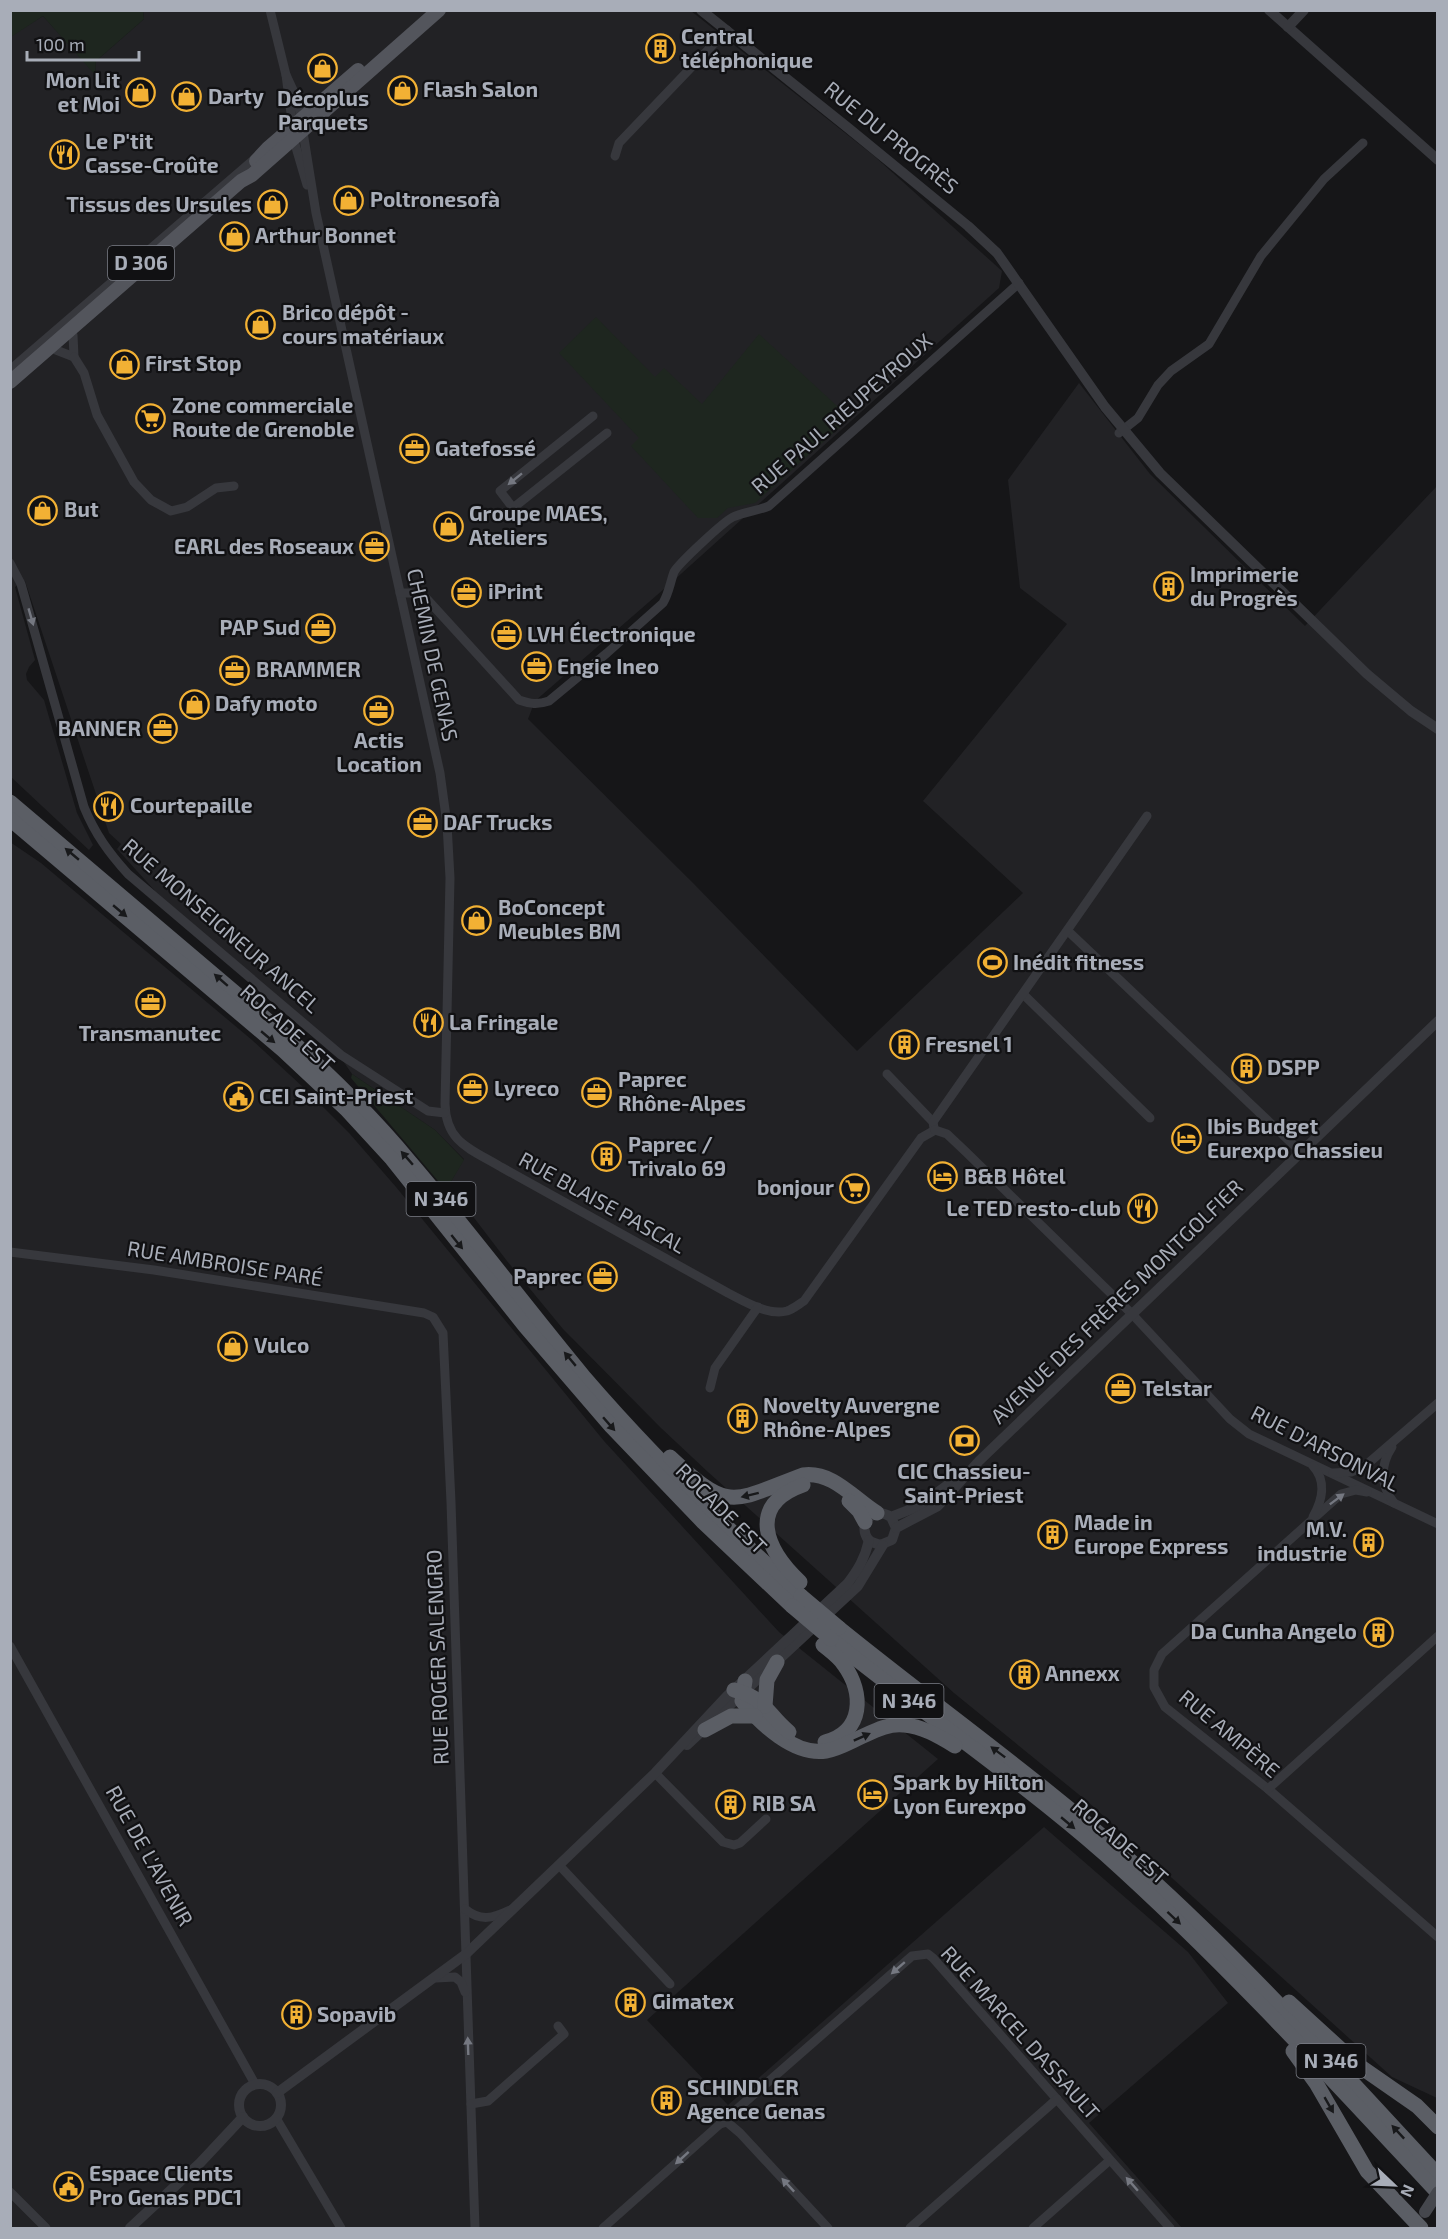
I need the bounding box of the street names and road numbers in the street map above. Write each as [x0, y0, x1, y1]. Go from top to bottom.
street label: RUE DU PROGRÈS [820, 75, 964, 199]
road number: D 306 [108, 246, 174, 280]
street label: RUE PAUL RIEUPEYROUX [746, 327, 937, 498]
street label: CHEMIN DE GENAS [403, 566, 464, 743]
street label: RUE MONSEIGNEUR ANCEL [118, 832, 326, 1017]
street label: ROCADE EST [236, 978, 340, 1076]
street label: RUE BLAISE PASCAL [515, 1146, 690, 1258]
street label: AVENUE DES FRÈRES MONTGOLFIER [985, 1174, 1247, 1428]
road number: N 346 [406, 1182, 476, 1216]
street label: RUE AMBROISE PARÉ [126, 1235, 325, 1290]
street label: RUE D'ARSONVAL [1247, 1399, 1404, 1496]
street label: ROCADE EST [671, 1457, 773, 1559]
street label: RUE ROGER SALENGRO [420, 1549, 453, 1765]
road number: N 346 [874, 1684, 944, 1718]
street label: RUE AMPÈRE [1175, 1684, 1285, 1782]
street label: RUE DE L'AVENIR [101, 1781, 199, 1930]
street label: ROCADE EST [1068, 1793, 1174, 1889]
street label: RUE MARCEL DASSAULT [937, 1940, 1106, 2124]
road number: N 346 [1296, 2044, 1366, 2078]

